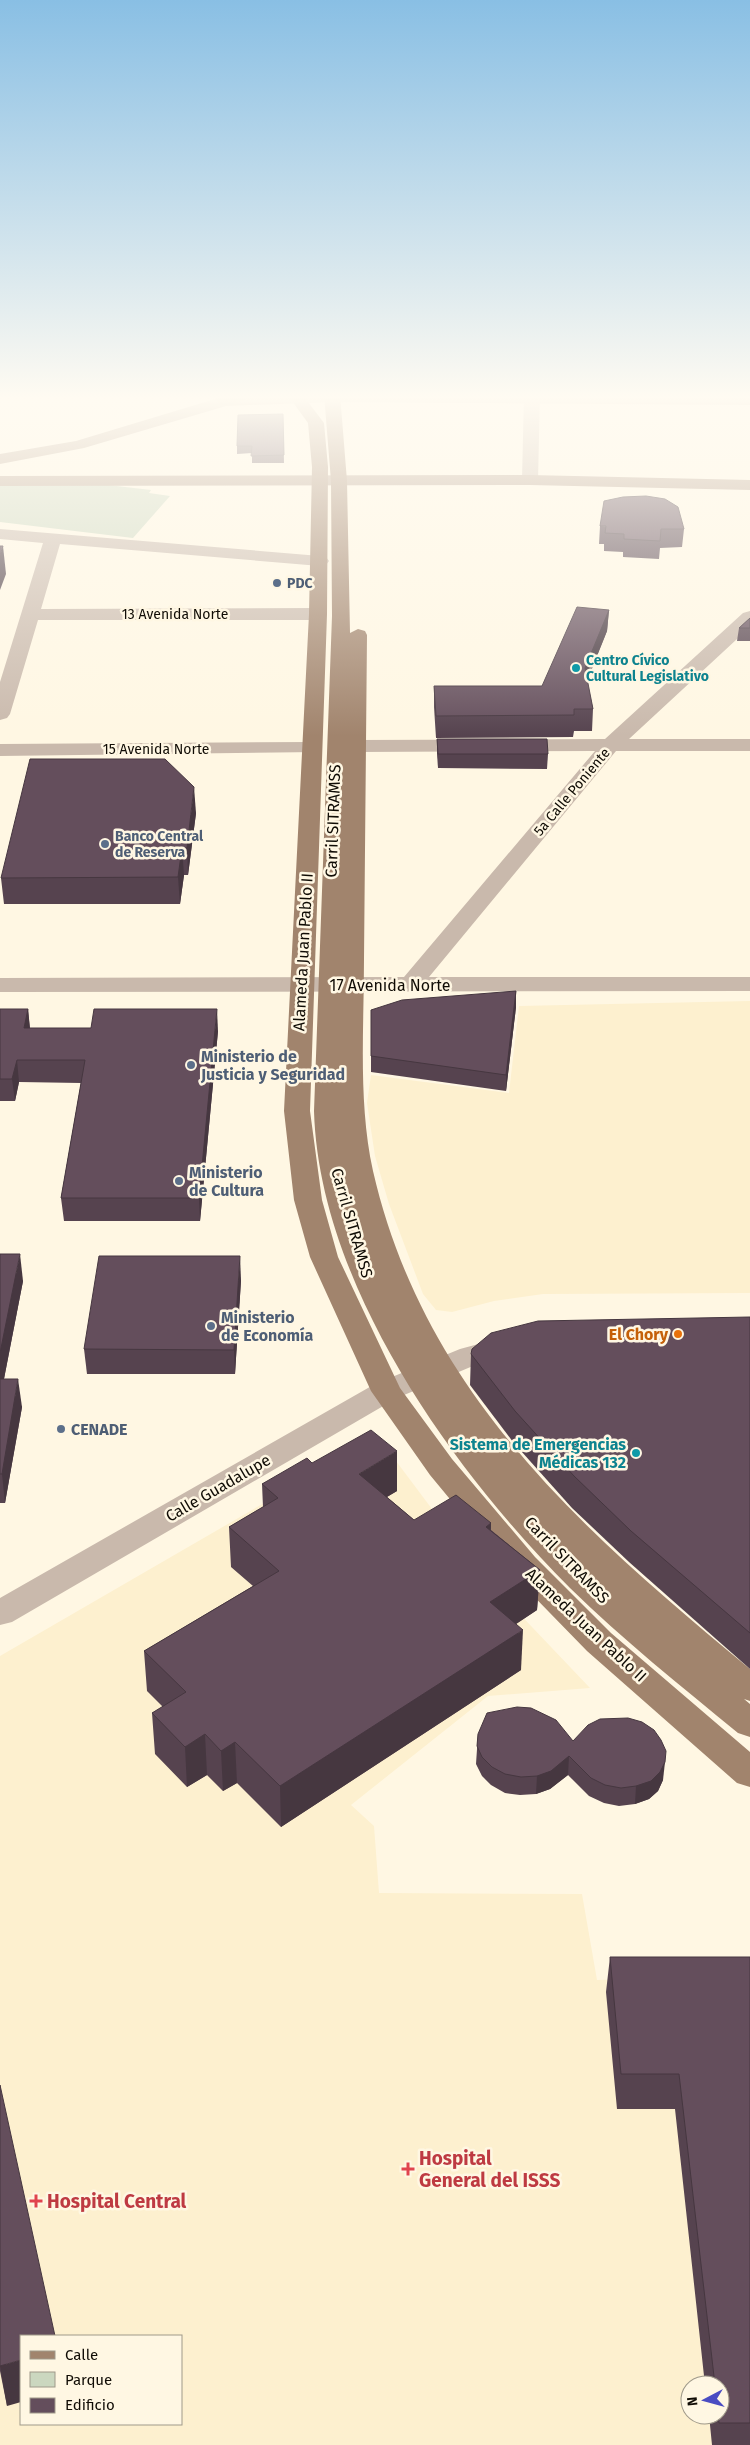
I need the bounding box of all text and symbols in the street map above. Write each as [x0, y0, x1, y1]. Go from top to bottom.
place label: PDC [287, 575, 313, 592]
marker: PDC [271, 577, 283, 589]
street label: 13 Avenida Norte [122, 606, 228, 623]
place label: Centro Cívico Cultural Legislativo [586, 652, 709, 685]
marker: Centro Cívico Cultural Legislativo [570, 662, 582, 674]
street label: 15 Avenida Norte [103, 741, 209, 758]
street label: 5a Calle Poniente [530, 745, 614, 839]
street label: Carril SITRAMSS [322, 764, 344, 878]
place label: Banco Central de Reserva [115, 828, 204, 861]
marker: Banco Central de Reserva [99, 838, 111, 850]
street label: Alameda Juan Pablo II [289, 873, 317, 1031]
street label: 17 Avenida Norte [329, 976, 451, 995]
place label: Ministerio de Justicia y Seguridad [200, 1047, 345, 1084]
marker: Ministerio de Justicia y Seguridad [185, 1059, 197, 1071]
place label: Ministerio de Cultura [189, 1163, 264, 1200]
street label: Carril SITRAMSS [327, 1166, 377, 1280]
marker: Ministerio de Cultura [173, 1175, 185, 1187]
place label: Ministerio de Economía [221, 1308, 314, 1345]
marker: Ministerio de Economía [205, 1320, 217, 1332]
place label: El Chory [609, 1325, 669, 1344]
marker: El Chory [672, 1328, 684, 1340]
place label: CENADE [71, 1420, 128, 1439]
marker: CENADE [55, 1423, 67, 1435]
place label: Sistema de Emergencias Médicas 132 [450, 1435, 626, 1472]
marker: Sistema de Emergencias Médicas 132 [630, 1447, 642, 1459]
street label: Calle Guadalupe [162, 1450, 274, 1526]
street label: Carril SITRAMSS [521, 1513, 613, 1608]
street label: Alameda Juan Pablo II [522, 1564, 650, 1686]
place label: Hospital General del ISSS [419, 2147, 560, 2192]
marker: Hospital General del ISSS [401, 2162, 415, 2176]
place label: Hospital Central [47, 2190, 187, 2213]
marker: Hospital Central [29, 2194, 43, 2208]
legend [20, 2335, 182, 2425]
text: Calle [65, 2346, 98, 2364]
text: Parque [65, 2371, 112, 2389]
north arrow [680, 2375, 730, 2425]
text: Edificio [65, 2396, 115, 2414]
text: N [684, 2396, 702, 2407]

